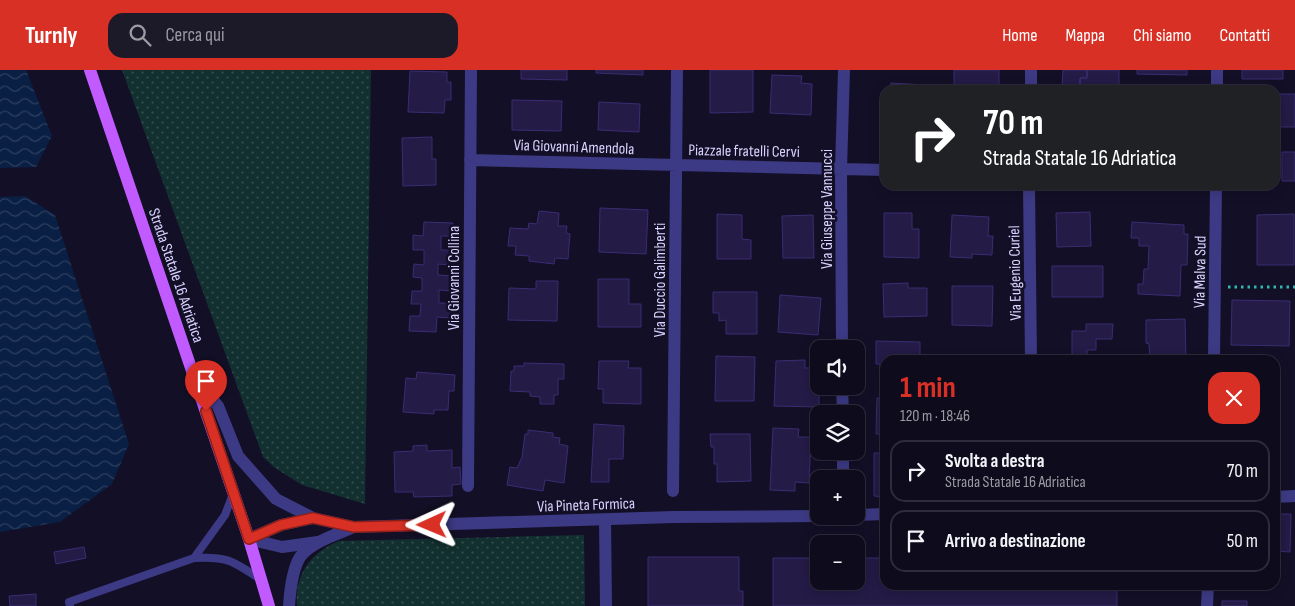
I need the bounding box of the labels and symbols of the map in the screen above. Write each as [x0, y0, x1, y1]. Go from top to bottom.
street label: Via Giovanni Amendola [513, 136, 635, 159]
street label: Piazzale fratelli Cervi [688, 141, 800, 162]
street label: Via Giuseppe Vannucci [818, 149, 837, 269]
street label: Strada Statale 16 Adriatica [144, 206, 207, 345]
street label: Via Duccio Galimberti [651, 223, 670, 337]
street label: Via Eugenio Curiel [1005, 225, 1026, 321]
street label: Via Giovanni Collina [445, 226, 464, 330]
street label: Via Malva Sud [1190, 236, 1211, 308]
pin [185, 360, 227, 411]
street label: Via Pineta Formica [537, 494, 635, 517]
position arrow [405, 498, 457, 550]

